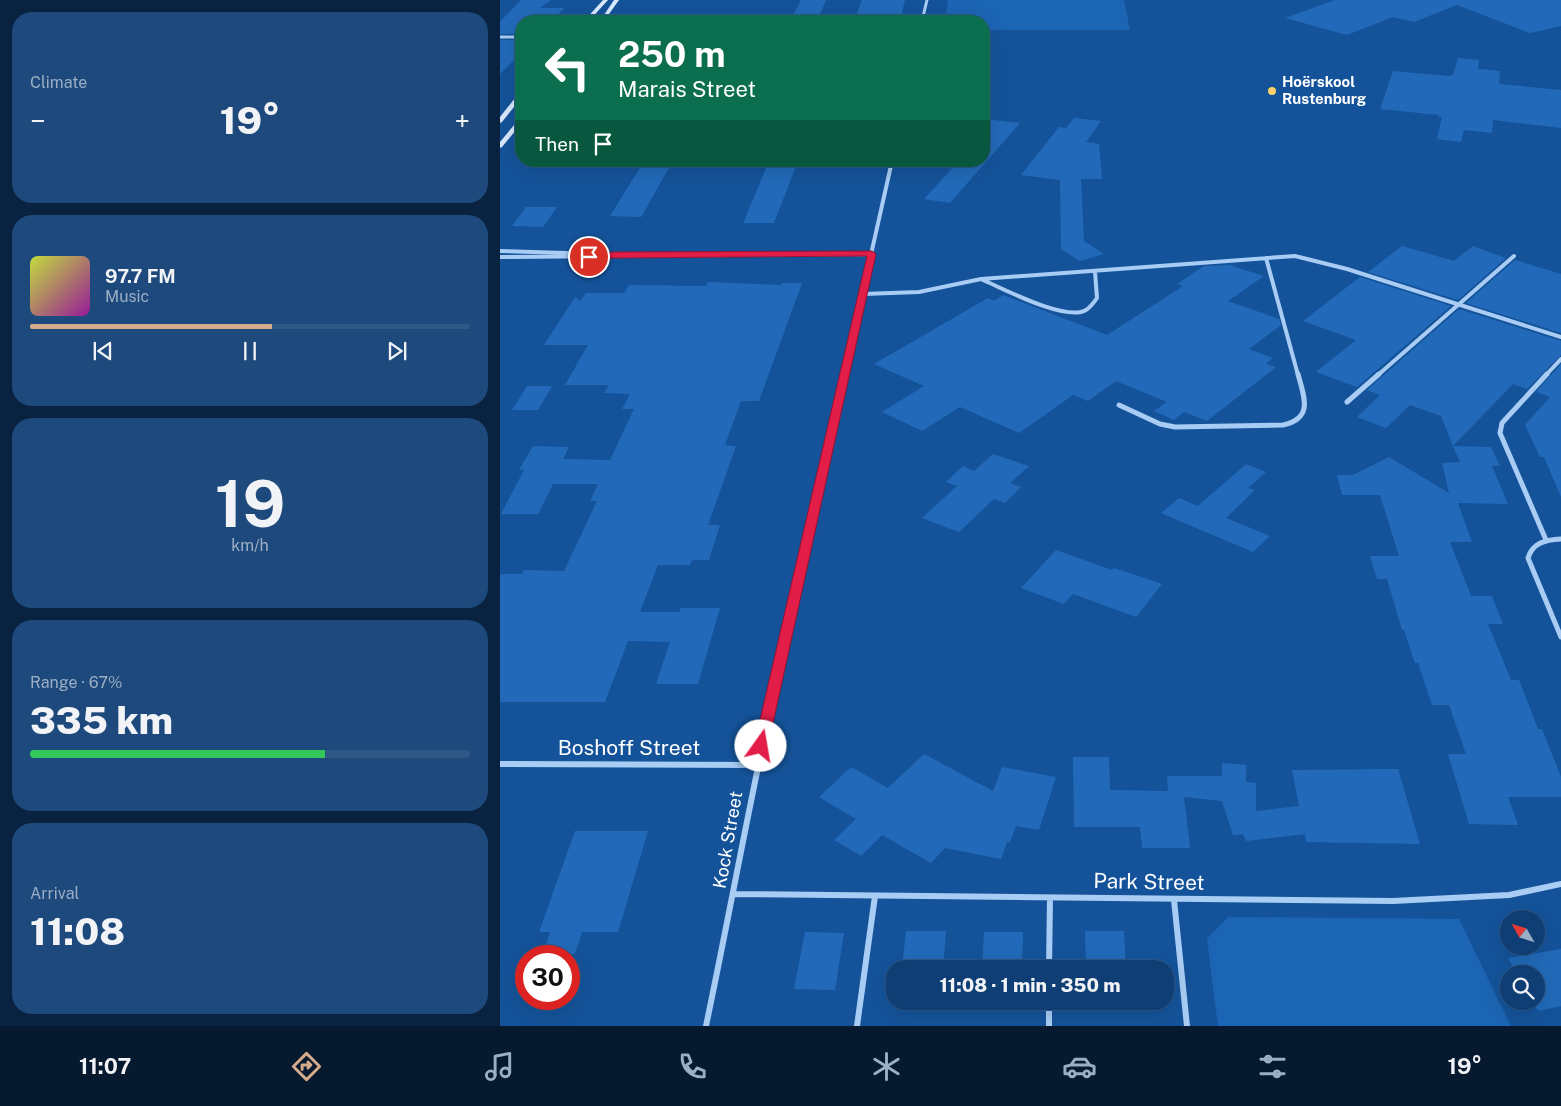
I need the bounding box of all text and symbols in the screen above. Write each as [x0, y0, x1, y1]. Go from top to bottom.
text: 250 m [618, 34, 726, 75]
icon: left [535, 35, 600, 100]
text: Climate [30, 73, 87, 92]
place label: Hoërskool Rustenburg [1282, 73, 1367, 107]
text: Marais Street [618, 76, 756, 102]
marker: Hoërskool Rustenburg [1266, 85, 1278, 97]
text: 19° [220, 98, 280, 143]
text: − [30, 104, 46, 137]
text: + [454, 104, 470, 137]
icon: arrive [589, 130, 617, 158]
text: Then [535, 133, 579, 155]
pin [568, 236, 610, 278]
icon: arrive [575, 243, 603, 271]
text: 97.7 FM [105, 265, 176, 287]
text: Music [105, 287, 149, 306]
icon: previous [89, 337, 117, 365]
icon: pause [236, 337, 264, 365]
icon: next [383, 337, 411, 365]
text: 19 [215, 465, 285, 542]
text: km/h [231, 536, 269, 555]
text: Range · 67% [30, 673, 122, 692]
text: 335 km [30, 698, 173, 743]
position arrow [734, 719, 786, 771]
street label: Boshoff Street [558, 735, 700, 760]
street label: Kock Street [709, 790, 746, 890]
street label: Park Street [1093, 868, 1205, 895]
text: Arrival [30, 884, 79, 903]
text: 11:08 [30, 909, 125, 954]
north arrow [1500, 910, 1545, 955]
map controls [1500, 910, 1545, 1010]
speed limit sign: 30 [515, 945, 580, 1010]
button: search [1500, 965, 1545, 1010]
text: 11:08 · 1 min · 350 m [940, 974, 1120, 996]
icon: directions [289, 1049, 324, 1084]
icon: music [482, 1049, 517, 1084]
icon: phone [675, 1049, 710, 1084]
icon: climate [869, 1049, 904, 1084]
icon: car [1062, 1049, 1097, 1084]
icon: filters [1255, 1049, 1290, 1084]
text: 11:07 [79, 1053, 131, 1079]
text: 19° [1448, 1053, 1482, 1079]

